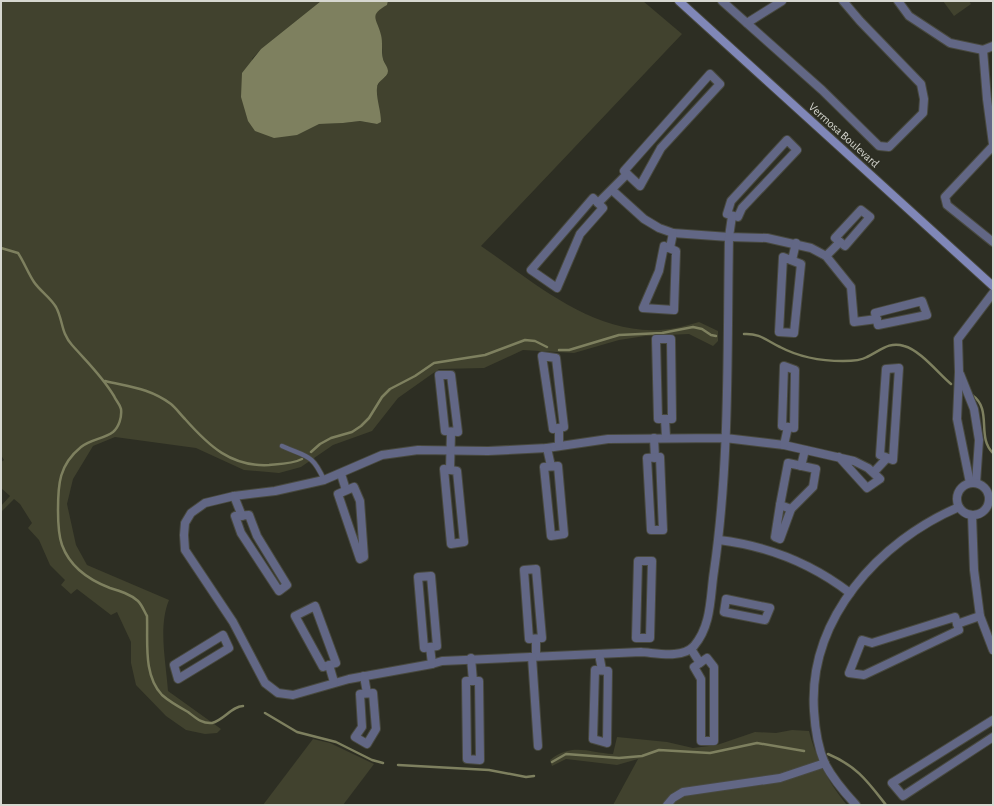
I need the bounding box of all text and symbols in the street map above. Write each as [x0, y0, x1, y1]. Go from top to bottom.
street label: Vermosa Boulevard [806, 100, 882, 170]

